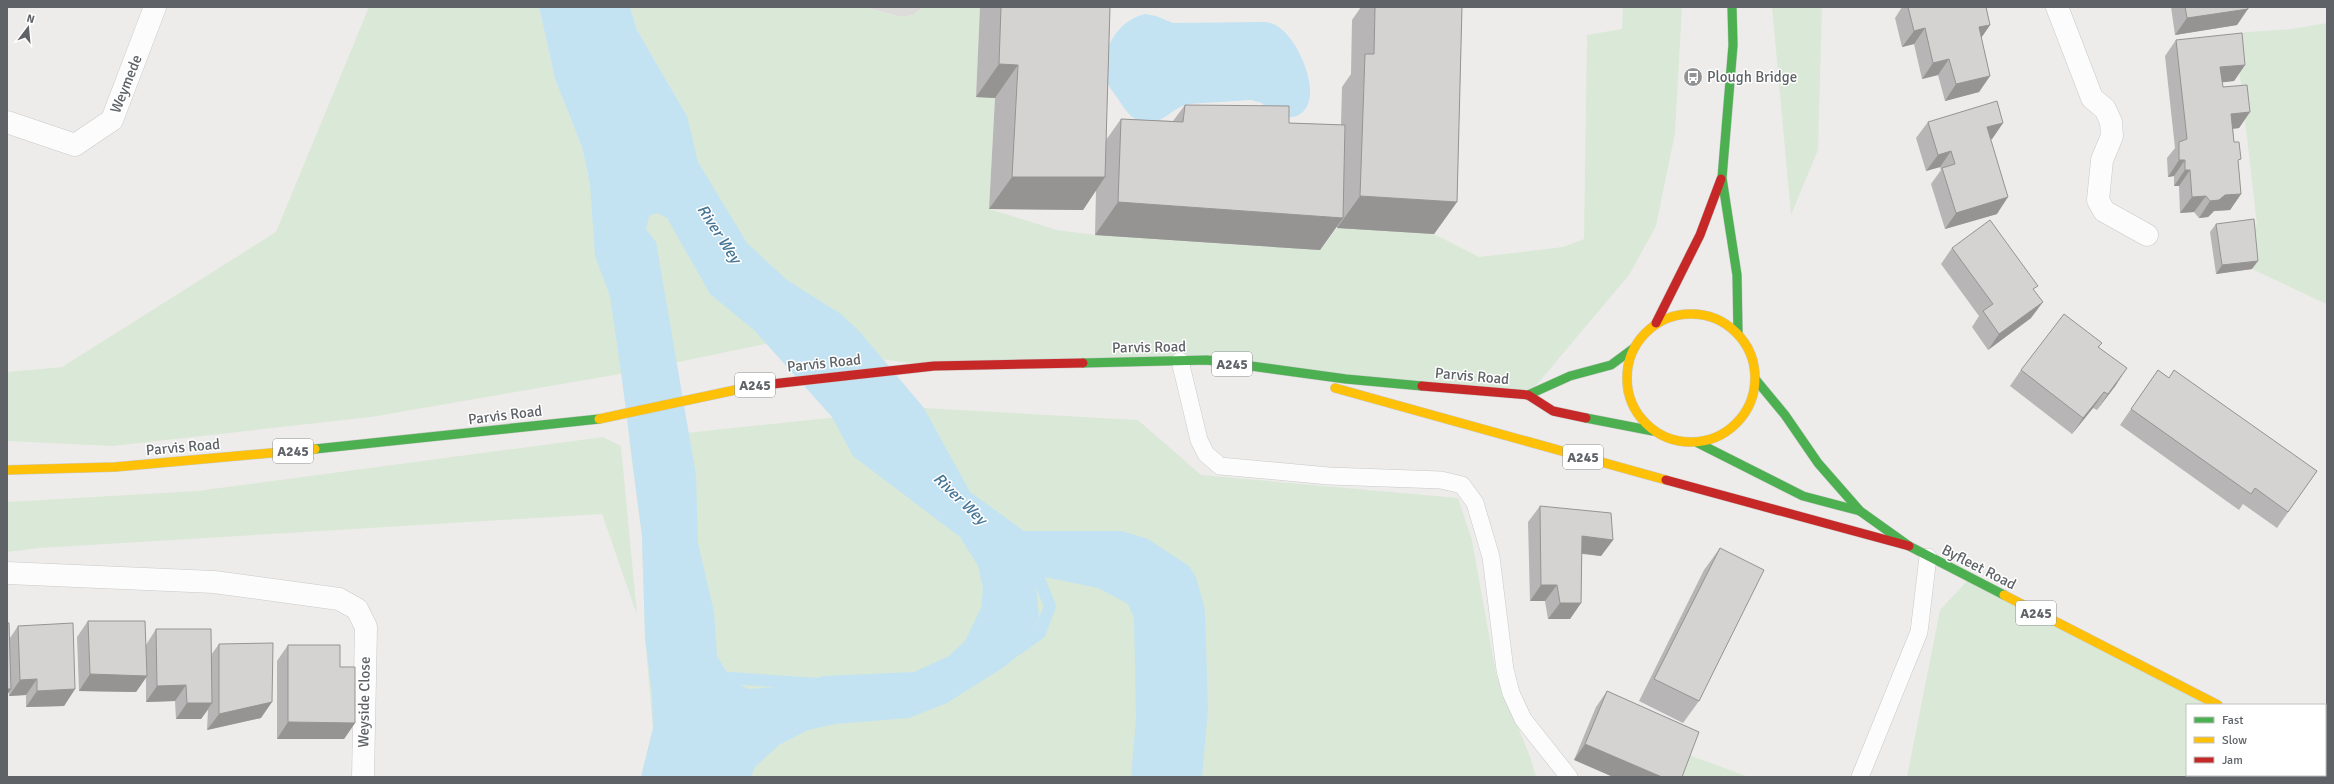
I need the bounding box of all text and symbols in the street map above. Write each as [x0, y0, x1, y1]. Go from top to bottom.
north arrow [8, 8, 48, 48]
text: N [25, 12, 36, 26]
street label: Weymede [106, 52, 146, 116]
bus stop icon: Plough Bridge [1682, 66, 1704, 88]
place label: Plough Bridge [1707, 68, 1797, 86]
water label: River Wey [692, 201, 747, 269]
street label: Parvis Road [1112, 337, 1186, 357]
street label: Parvis Road [786, 350, 862, 376]
road number: A245 [1212, 352, 1252, 376]
street label: Parvis Road [1434, 364, 1510, 388]
road number: A245 [735, 373, 775, 397]
street label: Parvis Road [467, 402, 543, 428]
street label: Parvis Road [145, 435, 221, 459]
road number: A245 [273, 439, 313, 463]
road number: A245 [1563, 445, 1603, 469]
water label: River Wey [929, 469, 993, 531]
street label: Byfleet Road [1939, 541, 2019, 593]
road number: A245 [2016, 601, 2056, 625]
street label: Weyside Close [354, 656, 374, 748]
legend [2186, 704, 2326, 776]
text: Fast [2222, 713, 2243, 728]
text: Slow [2222, 733, 2247, 748]
text: Jam [2222, 753, 2243, 768]

